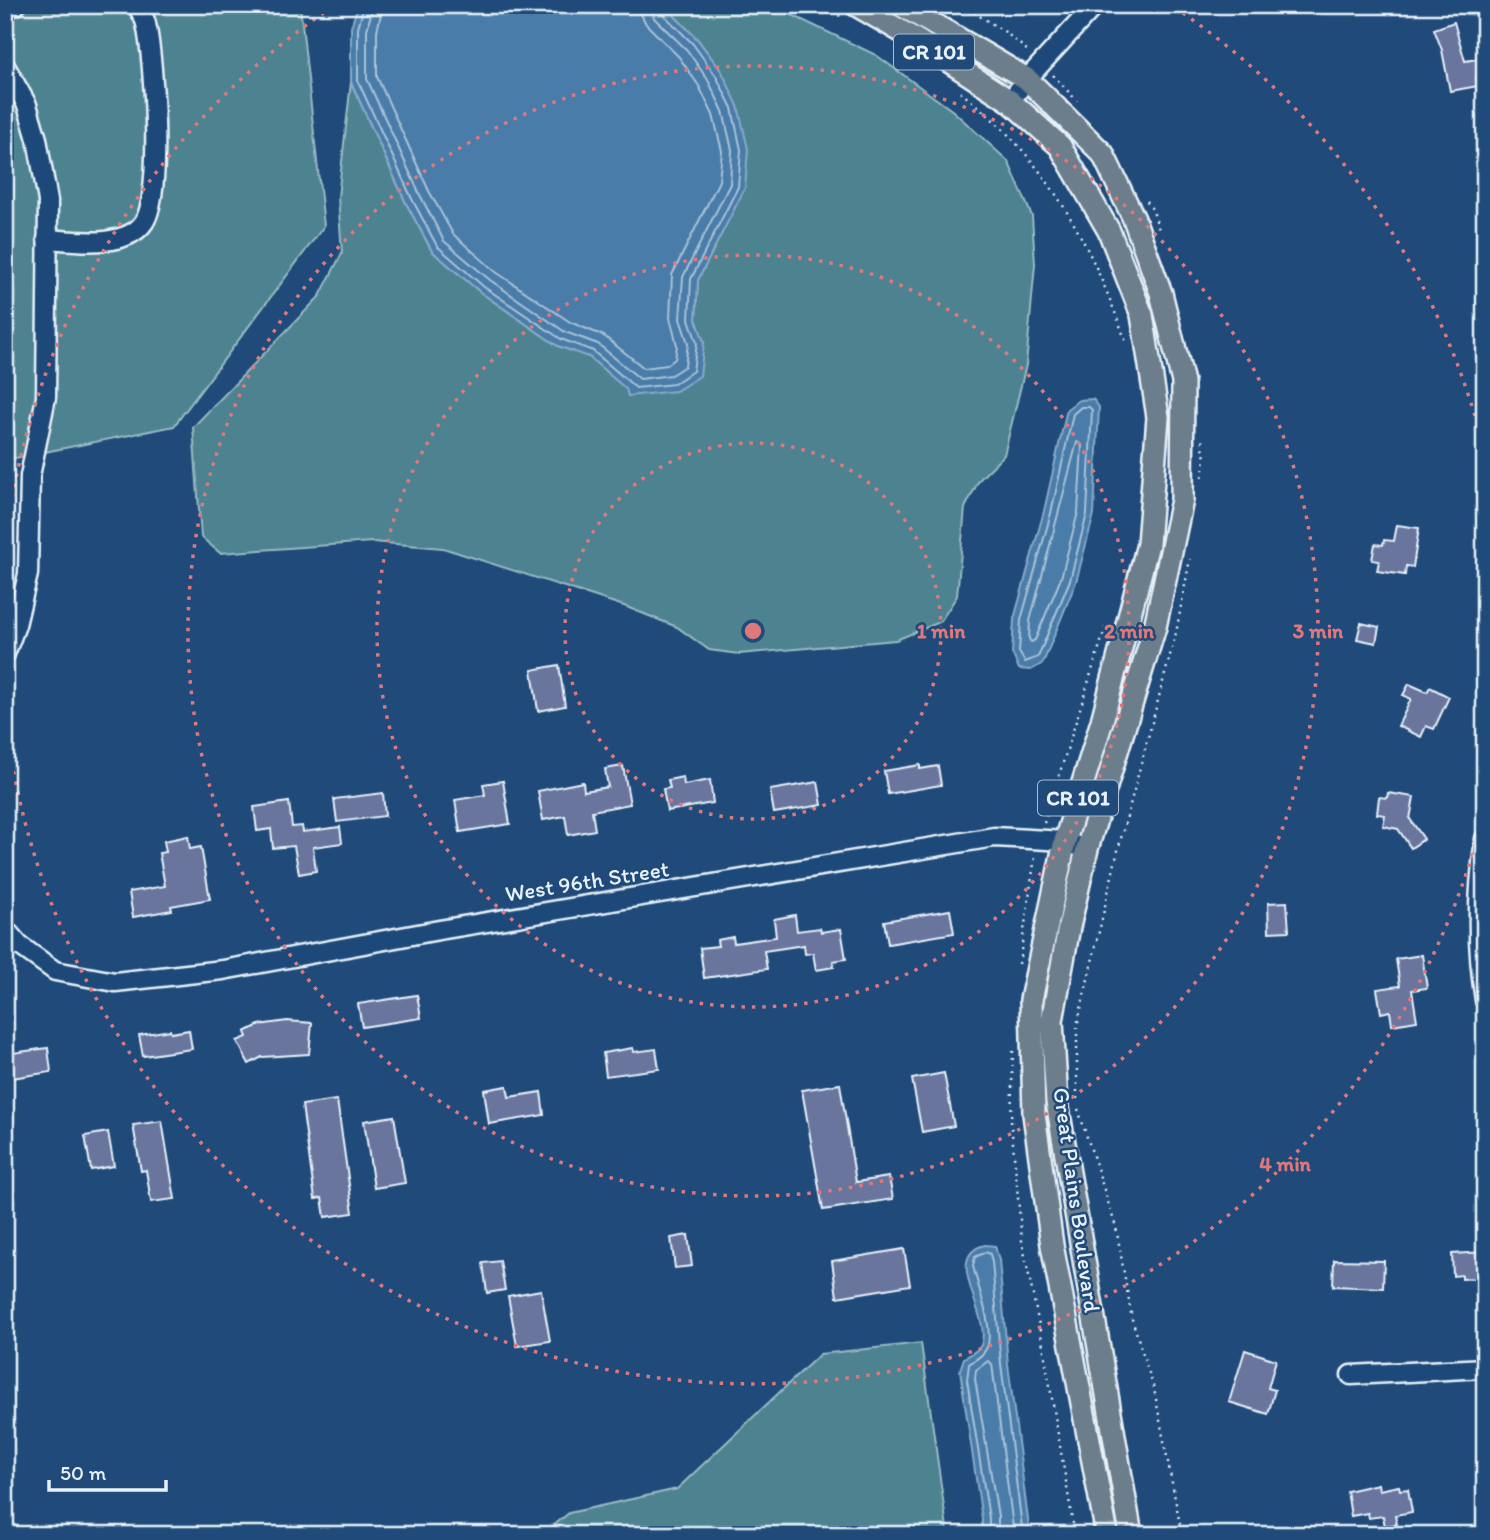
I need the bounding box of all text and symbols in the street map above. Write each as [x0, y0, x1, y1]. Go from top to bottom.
road number: CR 101 [894, 34, 974, 70]
text: 1 min [917, 618, 966, 643]
text: 2 min [1104, 618, 1155, 643]
text: 3 min [1293, 618, 1344, 643]
centre of rings [741, 619, 765, 643]
road number: CR 101 [1038, 780, 1118, 816]
street label: West 96th Street [503, 854, 671, 908]
street label: Great Plains Boulevard [1047, 1086, 1107, 1315]
text: 4 min [1259, 1151, 1312, 1176]
scale bar [49, 1449, 166, 1493]
text: 50 m [60, 1460, 107, 1485]

